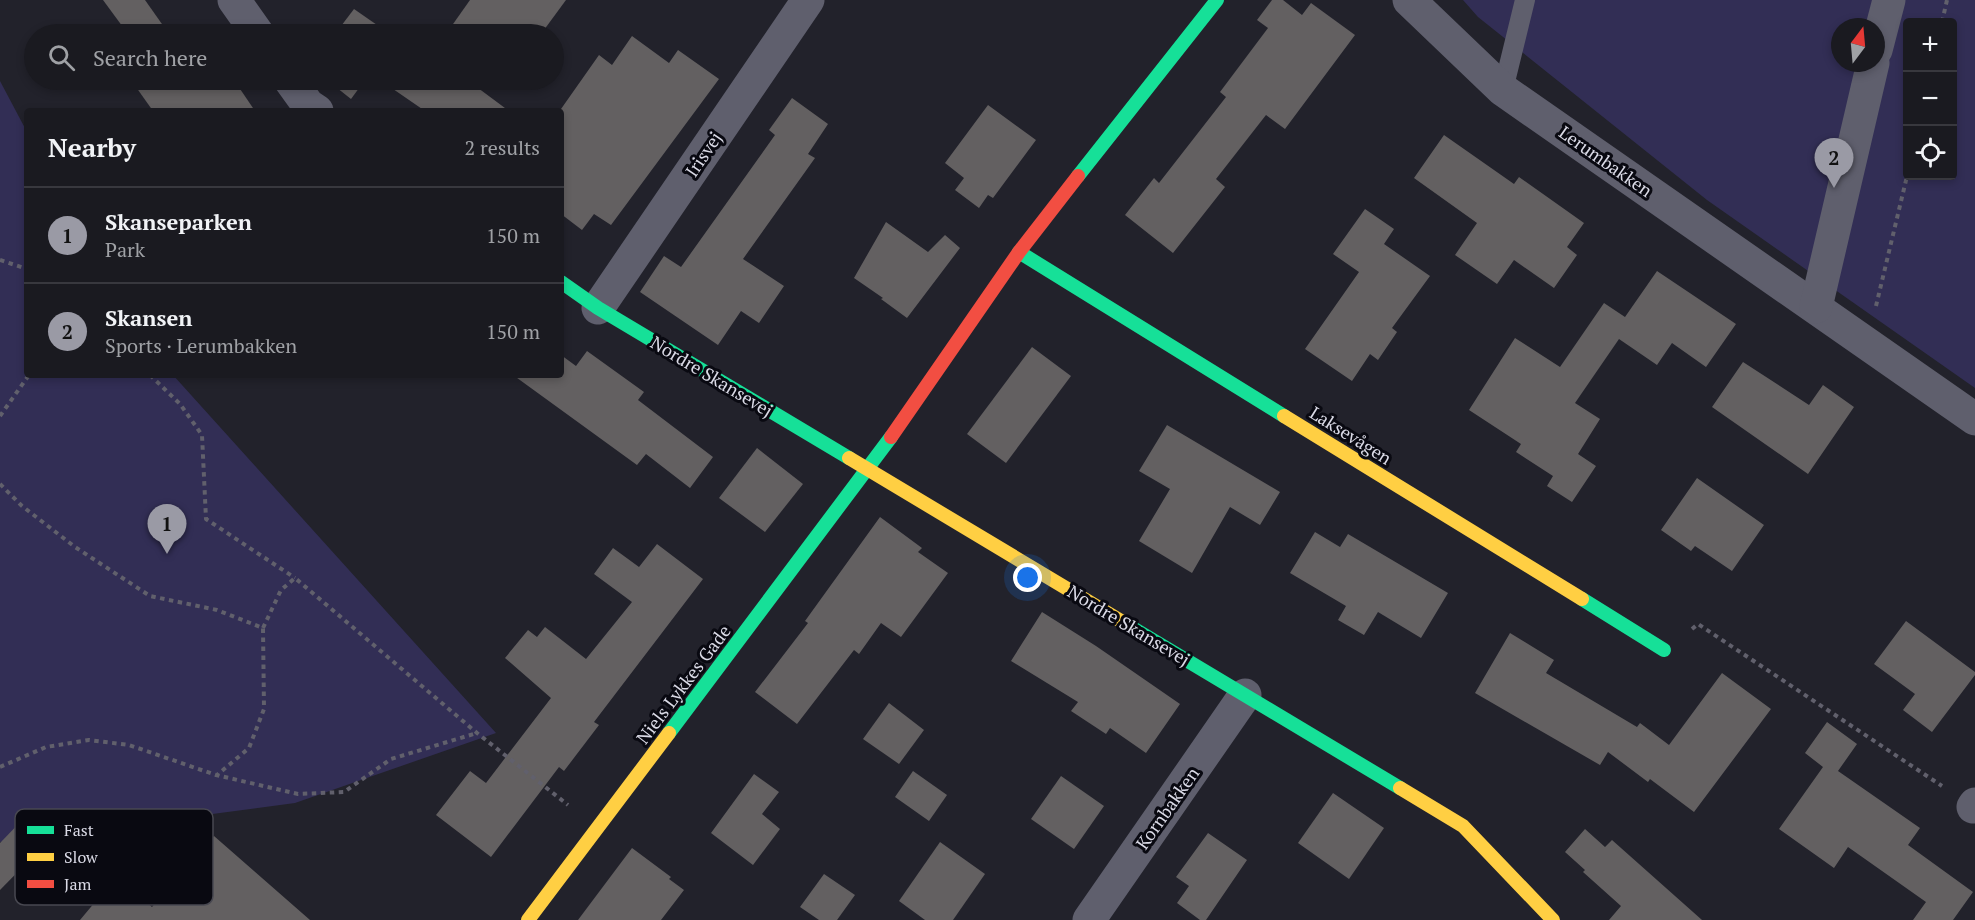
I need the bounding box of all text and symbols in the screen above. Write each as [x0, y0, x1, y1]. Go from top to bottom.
north arrow [1831, 18, 1885, 72]
map controls [1903, 18, 1957, 180]
button: + [1903, 18, 1957, 72]
search box [24, 24, 564, 90]
icon: search [45, 41, 78, 74]
text: Search here [93, 43, 207, 72]
button: − [1903, 72, 1957, 126]
street label: Lerumbakken [1555, 120, 1658, 202]
button: locate [1903, 126, 1957, 180]
street label: Irisvej [679, 127, 727, 181]
text: Nearby [48, 130, 136, 164]
text: 2 results [465, 134, 540, 161]
pin: 2 [1814, 138, 1854, 188]
text: Skanseparken [105, 207, 252, 236]
text: 1 [62, 222, 73, 249]
text: 150 m [486, 222, 540, 249]
text: Park [105, 236, 145, 263]
text: Skansen [105, 303, 192, 332]
text: 2 [62, 318, 73, 345]
text: 150 m [486, 318, 540, 345]
street label: Nordre Skansevej [646, 330, 778, 422]
text: Sports · Lerumbakken [105, 332, 297, 359]
street label: Laksevågen [1306, 400, 1397, 470]
pin: 1 [148, 504, 186, 554]
your location [1013, 563, 1042, 592]
street label: Nordre Skansevej [1063, 579, 1195, 671]
street label: Niels Lykkes Gade [630, 619, 736, 749]
street label: Kornbakken [1130, 762, 1204, 854]
legend [15, 809, 213, 905]
text: Fast [64, 819, 94, 841]
text: Slow [64, 846, 98, 868]
text: Jam [64, 873, 92, 895]

